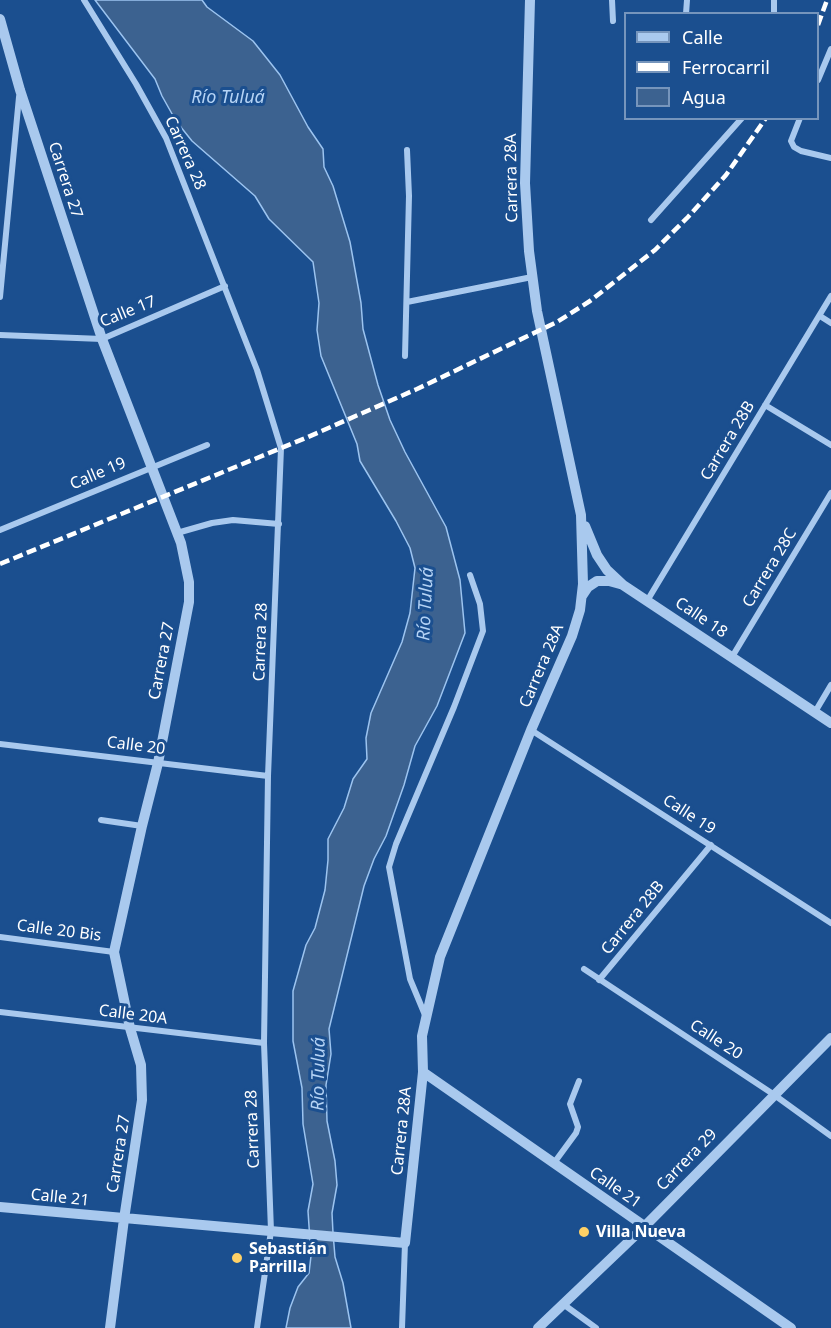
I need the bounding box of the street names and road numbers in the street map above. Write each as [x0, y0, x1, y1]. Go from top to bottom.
street label: Carrera 28 [160, 113, 210, 193]
street label: Carrera 28A [502, 133, 522, 223]
street label: Carrera 27 [44, 140, 86, 220]
street label: Calle 17 [97, 292, 159, 332]
street label: Carrera 28B [697, 398, 759, 484]
street label: Calle 19 [67, 454, 129, 494]
street label: Carrera 28C [739, 525, 801, 611]
street label: Calle 18 [671, 594, 731, 642]
street label: Carrera 28 [250, 602, 272, 682]
street label: Carrera 27 [145, 621, 179, 701]
street label: Carrera 28A [516, 621, 568, 711]
street label: Calle 20 [106, 733, 166, 759]
street label: Calle 19 [659, 791, 719, 839]
street label: Carrera 28B [597, 877, 669, 959]
street label: Calle 20 Bis [16, 916, 102, 946]
street label: Calle 20A [98, 1001, 168, 1029]
street label: Calle 20 [686, 1016, 746, 1064]
street label: Carrera 28A [388, 1086, 416, 1176]
street label: Carrera 28 [242, 1089, 264, 1169]
street label: Carrera 27 [103, 1114, 135, 1194]
street label: Carrera 29 [653, 1125, 721, 1195]
street label: Calle 21 [585, 1163, 645, 1213]
street label: Calle 21 [30, 1185, 90, 1211]

